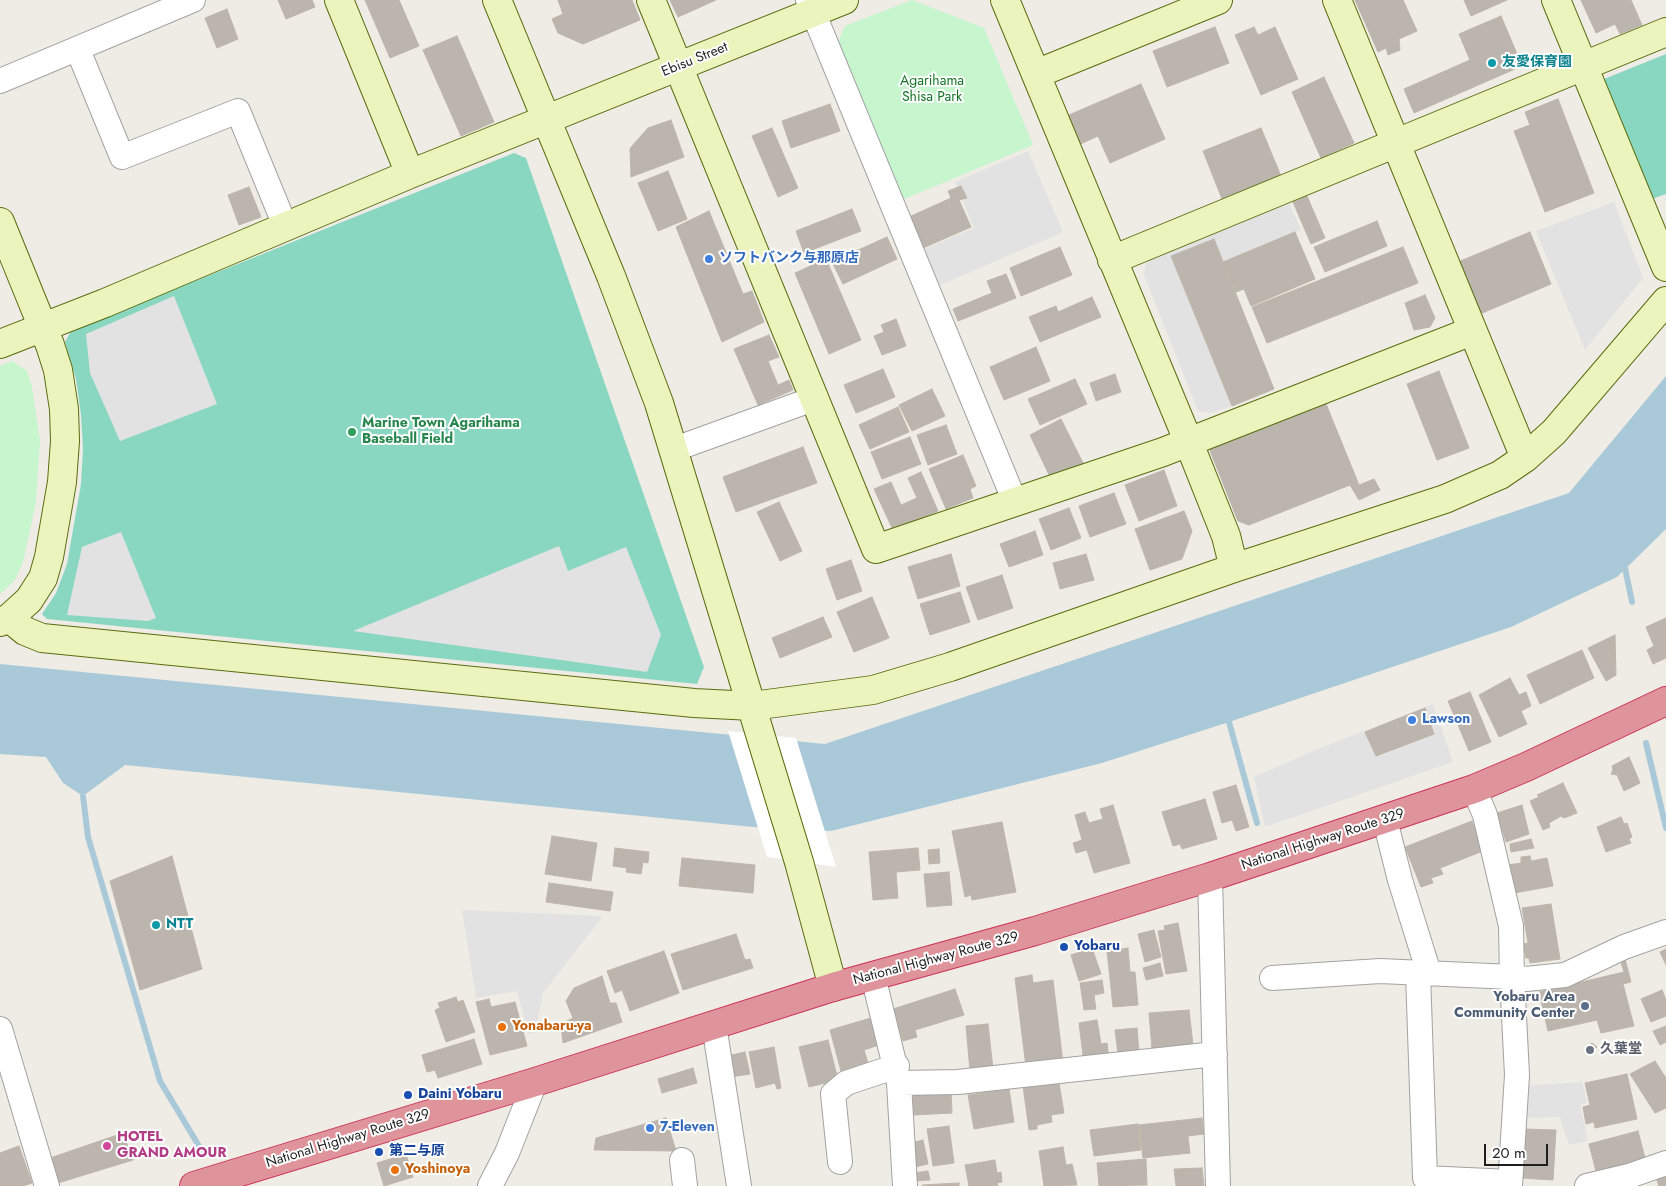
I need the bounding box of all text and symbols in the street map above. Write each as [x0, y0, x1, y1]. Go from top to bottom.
street label: Ebisu Street [659, 39, 731, 81]
place label: 友愛保育園 [1502, 55, 1572, 71]
marker: 友愛保育園 [1486, 57, 1498, 69]
park label: Agarihama Shisa Park [900, 74, 964, 106]
place label: ソフトバンク与那原店 [719, 251, 859, 267]
marker: ソフトバンク与那原店 [703, 253, 715, 265]
place label: Marine Town Agarihama Baseball Field [362, 416, 520, 448]
marker: Marine Town Agarihama Baseball Field [346, 426, 358, 438]
place label: Lawson [1422, 712, 1470, 728]
marker: Lawson [1406, 714, 1418, 726]
street label: National Highway Route 329 [1239, 806, 1407, 874]
place label: NTT [166, 917, 193, 933]
marker: NTT [150, 919, 162, 931]
street label: National Highway Route 329 [851, 929, 1021, 989]
place label: Yobaru [1074, 939, 1120, 955]
marker: Yobaru [1058, 941, 1070, 953]
place label: Yobaru Area Community Center [1454, 990, 1575, 1022]
marker: Yobaru Area Community Center [1579, 1000, 1591, 1012]
place label: Yonabaru-ya [512, 1019, 592, 1035]
marker: Yonabaru-ya [496, 1021, 508, 1033]
place label: 久葉堂 [1600, 1042, 1642, 1058]
marker: 久葉堂 [1584, 1044, 1596, 1056]
place label: Daini Yobaru [418, 1087, 502, 1103]
marker: Daini Yobaru [402, 1089, 414, 1101]
street label: National Highway Route 329 [264, 1106, 432, 1172]
place label: 7-Eleven [660, 1120, 715, 1136]
marker: 7-Eleven [644, 1122, 656, 1134]
place label: HOTEL GRAND AMOUR [117, 1130, 226, 1162]
scale bar [1486, 1134, 1550, 1166]
marker: HOTEL GRAND AMOUR [101, 1140, 113, 1152]
text: 20 m [1492, 1142, 1526, 1164]
place label: 第二与原 [389, 1144, 445, 1160]
marker: 第二与原 [373, 1146, 385, 1158]
place label: Yoshinoya [405, 1162, 470, 1178]
marker: Yoshinoya [389, 1164, 401, 1176]

